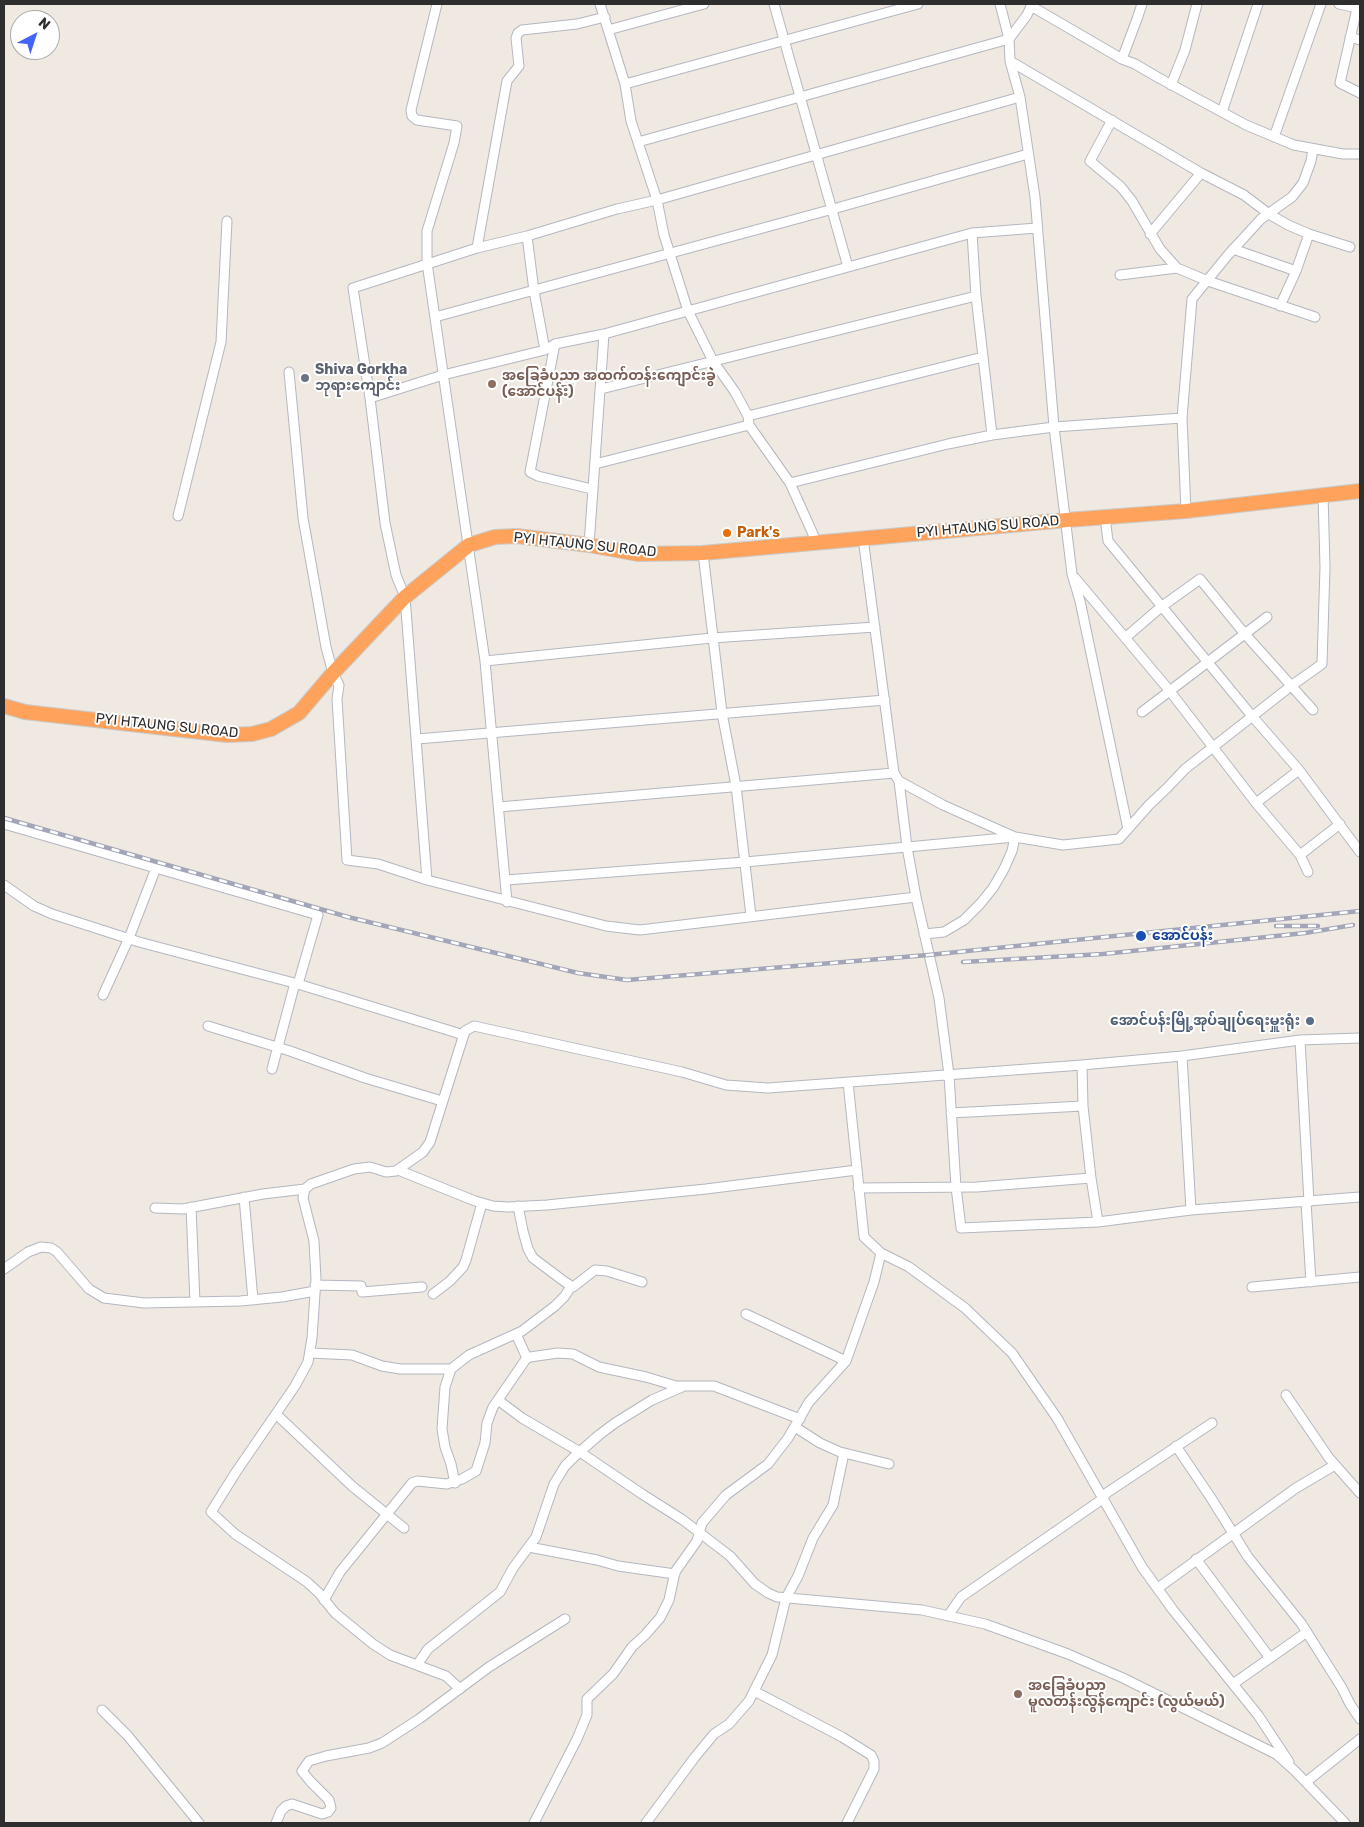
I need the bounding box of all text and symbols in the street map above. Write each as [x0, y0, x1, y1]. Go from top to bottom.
north arrow [10, 10, 60, 60]
text: N [35, 14, 54, 34]
place label: Shiva Gorkha ဘုရားကျောင်း [315, 362, 407, 394]
place label: အခြေခံပညာ အထက်တန်းကျောင်းခွဲ (အောင်ပန်း) [502, 368, 716, 401]
marker: Shiva Gorkha ဘုရားကျောင်း [299, 372, 311, 384]
marker: အခြေခံပညာ အထက်တန်းကျောင်းခွဲ (အောင်ပန်း) [486, 378, 498, 390]
street label: PYI HTAUNG SU ROAD [916, 512, 1060, 542]
place label: Park's [737, 525, 780, 541]
marker: Park's [721, 527, 733, 539]
street label: PYI HTAUNG SU ROAD [513, 529, 657, 561]
street label: PYI HTAUNG SU ROAD [95, 710, 239, 742]
place label: အောင်ပန်း [1152, 928, 1213, 944]
marker: အောင်ပန်း [1134, 929, 1148, 943]
place label: အောင်ပန်းမြို့အုပ်ချုပ်ရေးမှူးရုံး [1110, 1013, 1300, 1029]
marker: အောင်ပန်းမြို့အုပ်ချုပ်ရေးမှူးရုံး [1304, 1015, 1316, 1027]
place label: အခြေခံပညာ မူလတန်းလွန်ကျောင်း (လွယ်မယ်) [1028, 1678, 1225, 1710]
marker: အခြေခံပညာ မူလတန်းလွန်ကျောင်း (လွယ်မယ်) [1012, 1688, 1024, 1700]

